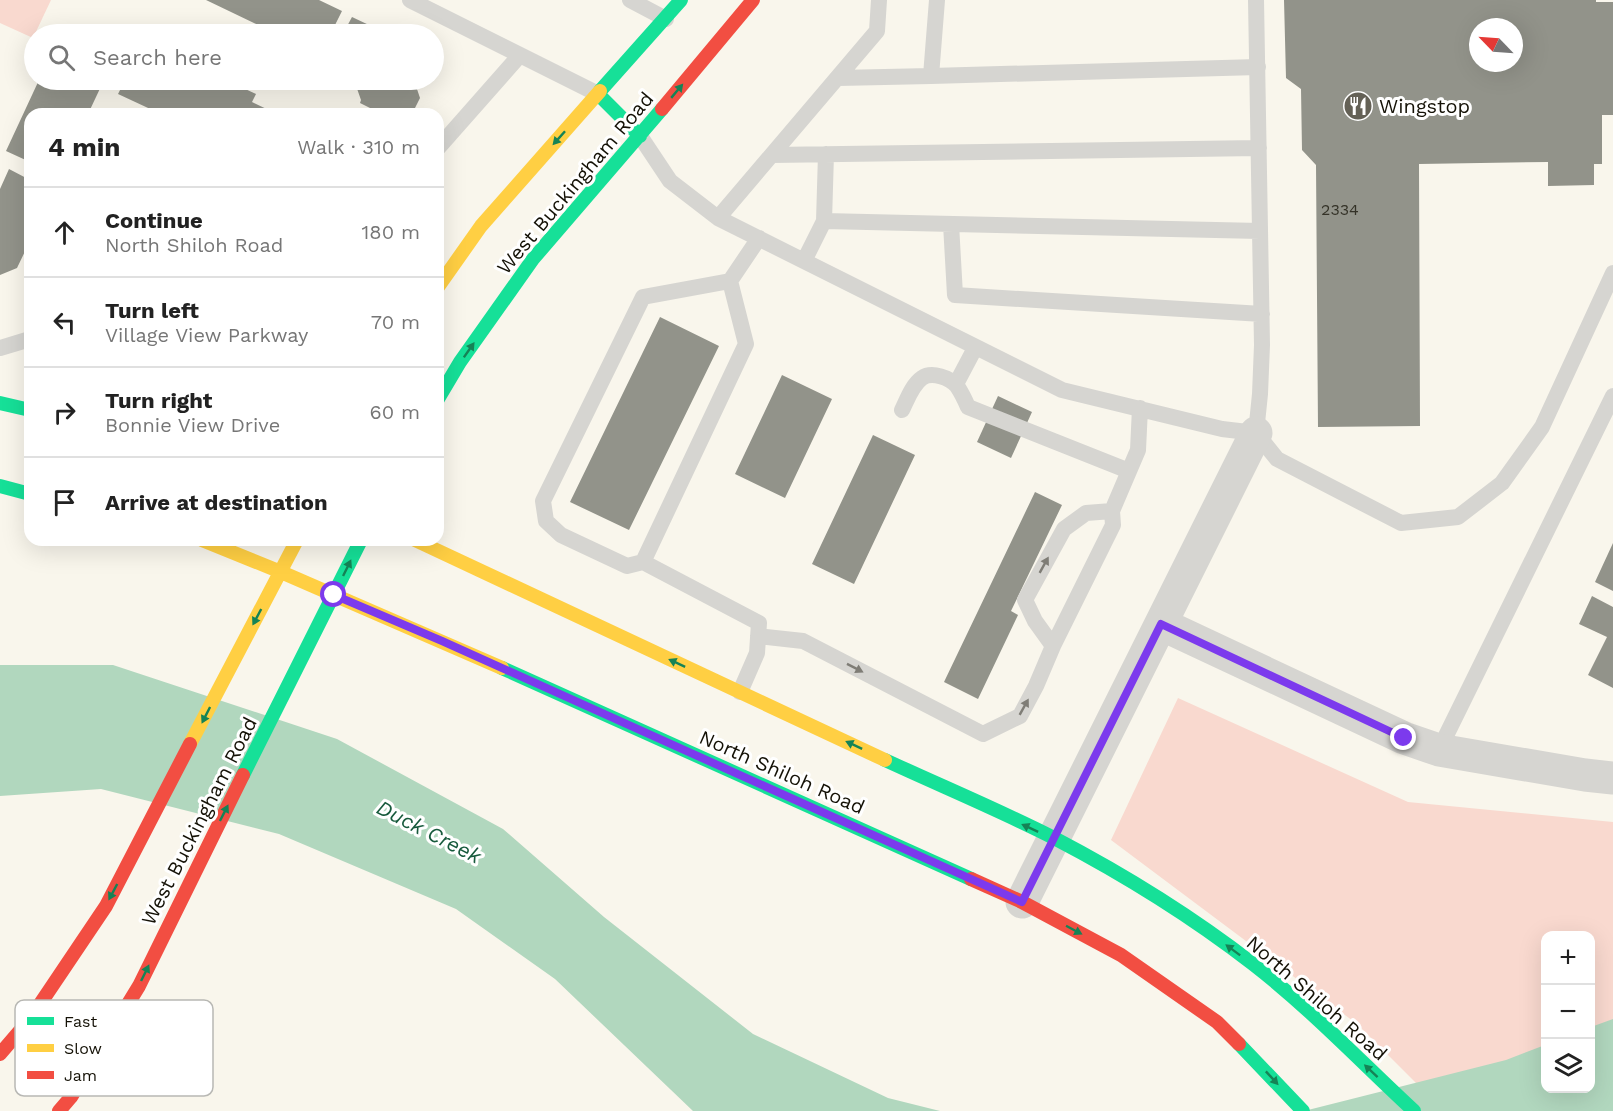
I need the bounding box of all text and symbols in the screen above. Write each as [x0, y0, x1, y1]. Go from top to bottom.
north arrow [1469, 18, 1523, 72]
search box [24, 24, 444, 90]
icon: search [45, 41, 78, 74]
text: Search here [93, 45, 222, 70]
one-way arrow [671, 83, 684, 99]
street label: West Buckingham Road [492, 87, 658, 279]
restaurant icon: Wingstop [1342, 90, 1374, 122]
place label: Wingstop [1379, 94, 1470, 118]
one-way arrow [553, 130, 566, 145]
text: 4 min [48, 132, 120, 162]
text: Walk · 310 m [297, 135, 420, 159]
house number: 2334 [1321, 200, 1359, 219]
text: Continue [105, 208, 203, 233]
icon: ahead [48, 216, 81, 249]
text: 180 m [362, 220, 420, 244]
text: North Shiloh Road [105, 233, 283, 257]
text: Turn left [105, 298, 199, 323]
icon: left [48, 306, 81, 339]
text: 70 m [371, 310, 420, 334]
text: Village View Parkway [105, 323, 308, 347]
one-way arrow [463, 342, 475, 358]
text: Turn right [105, 388, 212, 413]
icon: right [48, 396, 81, 429]
text: 60 m [370, 400, 420, 424]
text: Bonnie View Drive [105, 413, 280, 437]
icon: arrive [48, 486, 81, 519]
text: Arrive at destination [105, 490, 328, 515]
one-way arrow [1039, 556, 1049, 573]
one-way arrow [343, 559, 352, 576]
route start [320, 581, 346, 607]
one-way arrow [252, 609, 262, 626]
one-way arrow [668, 658, 685, 667]
one-way arrow [846, 663, 863, 672]
one-way arrow [1019, 698, 1029, 715]
one-way arrow [201, 707, 211, 724]
street label: West Buckingham Road [136, 713, 262, 929]
route end [1390, 724, 1416, 750]
street label: North Shiloh Road [696, 725, 868, 819]
one-way arrow [845, 741, 862, 750]
water label: Duck Creek [373, 795, 486, 869]
one-way arrow [219, 805, 229, 822]
one-way arrow [1022, 823, 1039, 832]
one-way arrow [108, 884, 118, 901]
one-way arrow [1066, 925, 1083, 935]
street label: North Shiloh Road [1242, 930, 1392, 1066]
map controls [1541, 931, 1595, 1093]
button: + [1541, 931, 1595, 985]
one-way arrow [1225, 944, 1241, 956]
one-way arrow [141, 964, 150, 981]
button: − [1541, 985, 1595, 1039]
legend [15, 1000, 213, 1096]
text: Fast [64, 1012, 97, 1031]
text: Slow [64, 1039, 102, 1058]
button: layers [1541, 1039, 1595, 1093]
one-way arrow [1364, 1064, 1379, 1078]
text: Jam [64, 1066, 97, 1085]
one-way arrow [1264, 1071, 1278, 1085]

